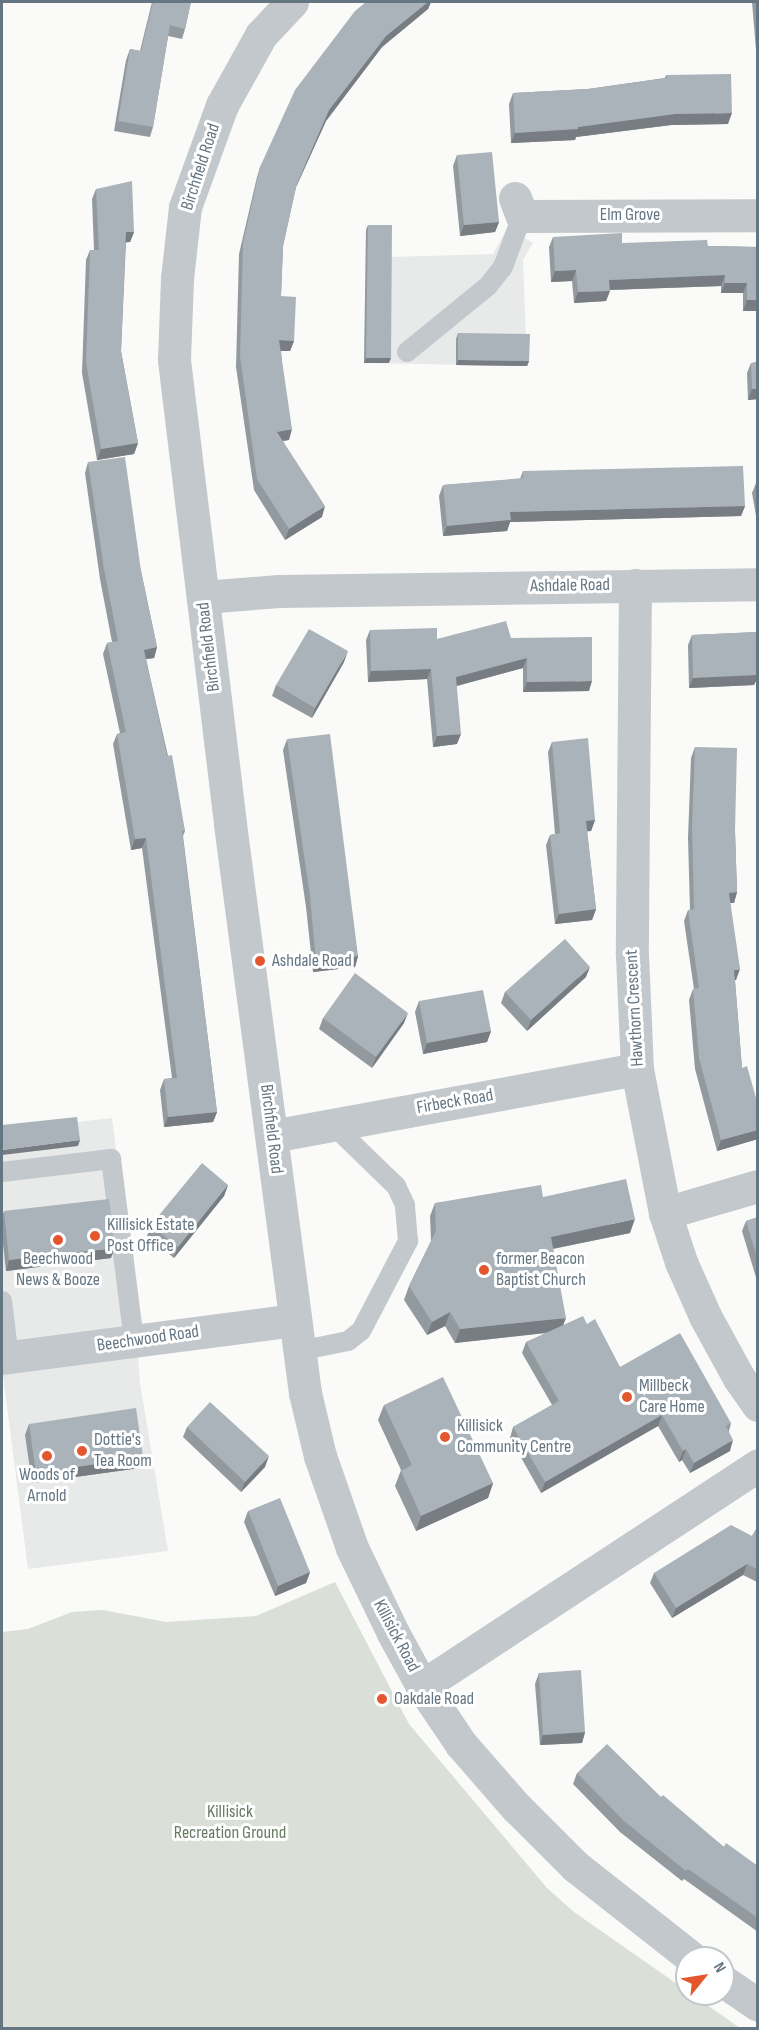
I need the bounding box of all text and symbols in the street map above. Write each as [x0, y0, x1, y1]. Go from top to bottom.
street label: Birchfield Road [177, 121, 225, 213]
street label: Elm Grove [600, 204, 660, 226]
street label: Ashdale Road [530, 575, 610, 597]
street label: Birchfield Road [193, 601, 225, 693]
street label: Hawthorn Crescent [621, 949, 649, 1067]
place label: Ashdale Road [272, 950, 352, 972]
marker: Ashdale Road [253, 954, 267, 968]
street label: Birchfield Road [255, 1083, 287, 1175]
street label: Firbeck Road [415, 1085, 495, 1119]
place label: Killisick Estate Post Office [107, 1215, 194, 1258]
marker: Killisick Estate Post Office [88, 1229, 102, 1243]
marker: Beechwood News & Booze [51, 1233, 65, 1247]
place label: Beechwood News & Booze [16, 1249, 100, 1292]
place label: former Beacon Baptist Church [496, 1249, 586, 1292]
marker: former Beacon Baptist Church [477, 1263, 491, 1277]
street label: Beechwood Road [96, 1321, 200, 1357]
place label: Millbeck Care Home [639, 1376, 705, 1418]
marker: Millbeck Care Home [620, 1390, 634, 1404]
place label: Killisick Community Centre [457, 1416, 571, 1458]
place label: Dottie's Tea Room [94, 1430, 152, 1472]
marker: Killisick Community Centre [438, 1430, 452, 1444]
marker: Dottie's Tea Room [75, 1444, 89, 1458]
marker: Woods of Arnold [40, 1449, 54, 1463]
place label: Woods of Arnold [19, 1465, 75, 1508]
street label: Killisick Road [368, 1596, 424, 1676]
place label: Oakdale Road [394, 1688, 474, 1710]
marker: Oakdale Road [375, 1692, 389, 1706]
park label: Killisick Recreation Ground [174, 1802, 286, 1844]
north arrow [675, 1946, 735, 2006]
text: N [709, 1959, 730, 1976]

